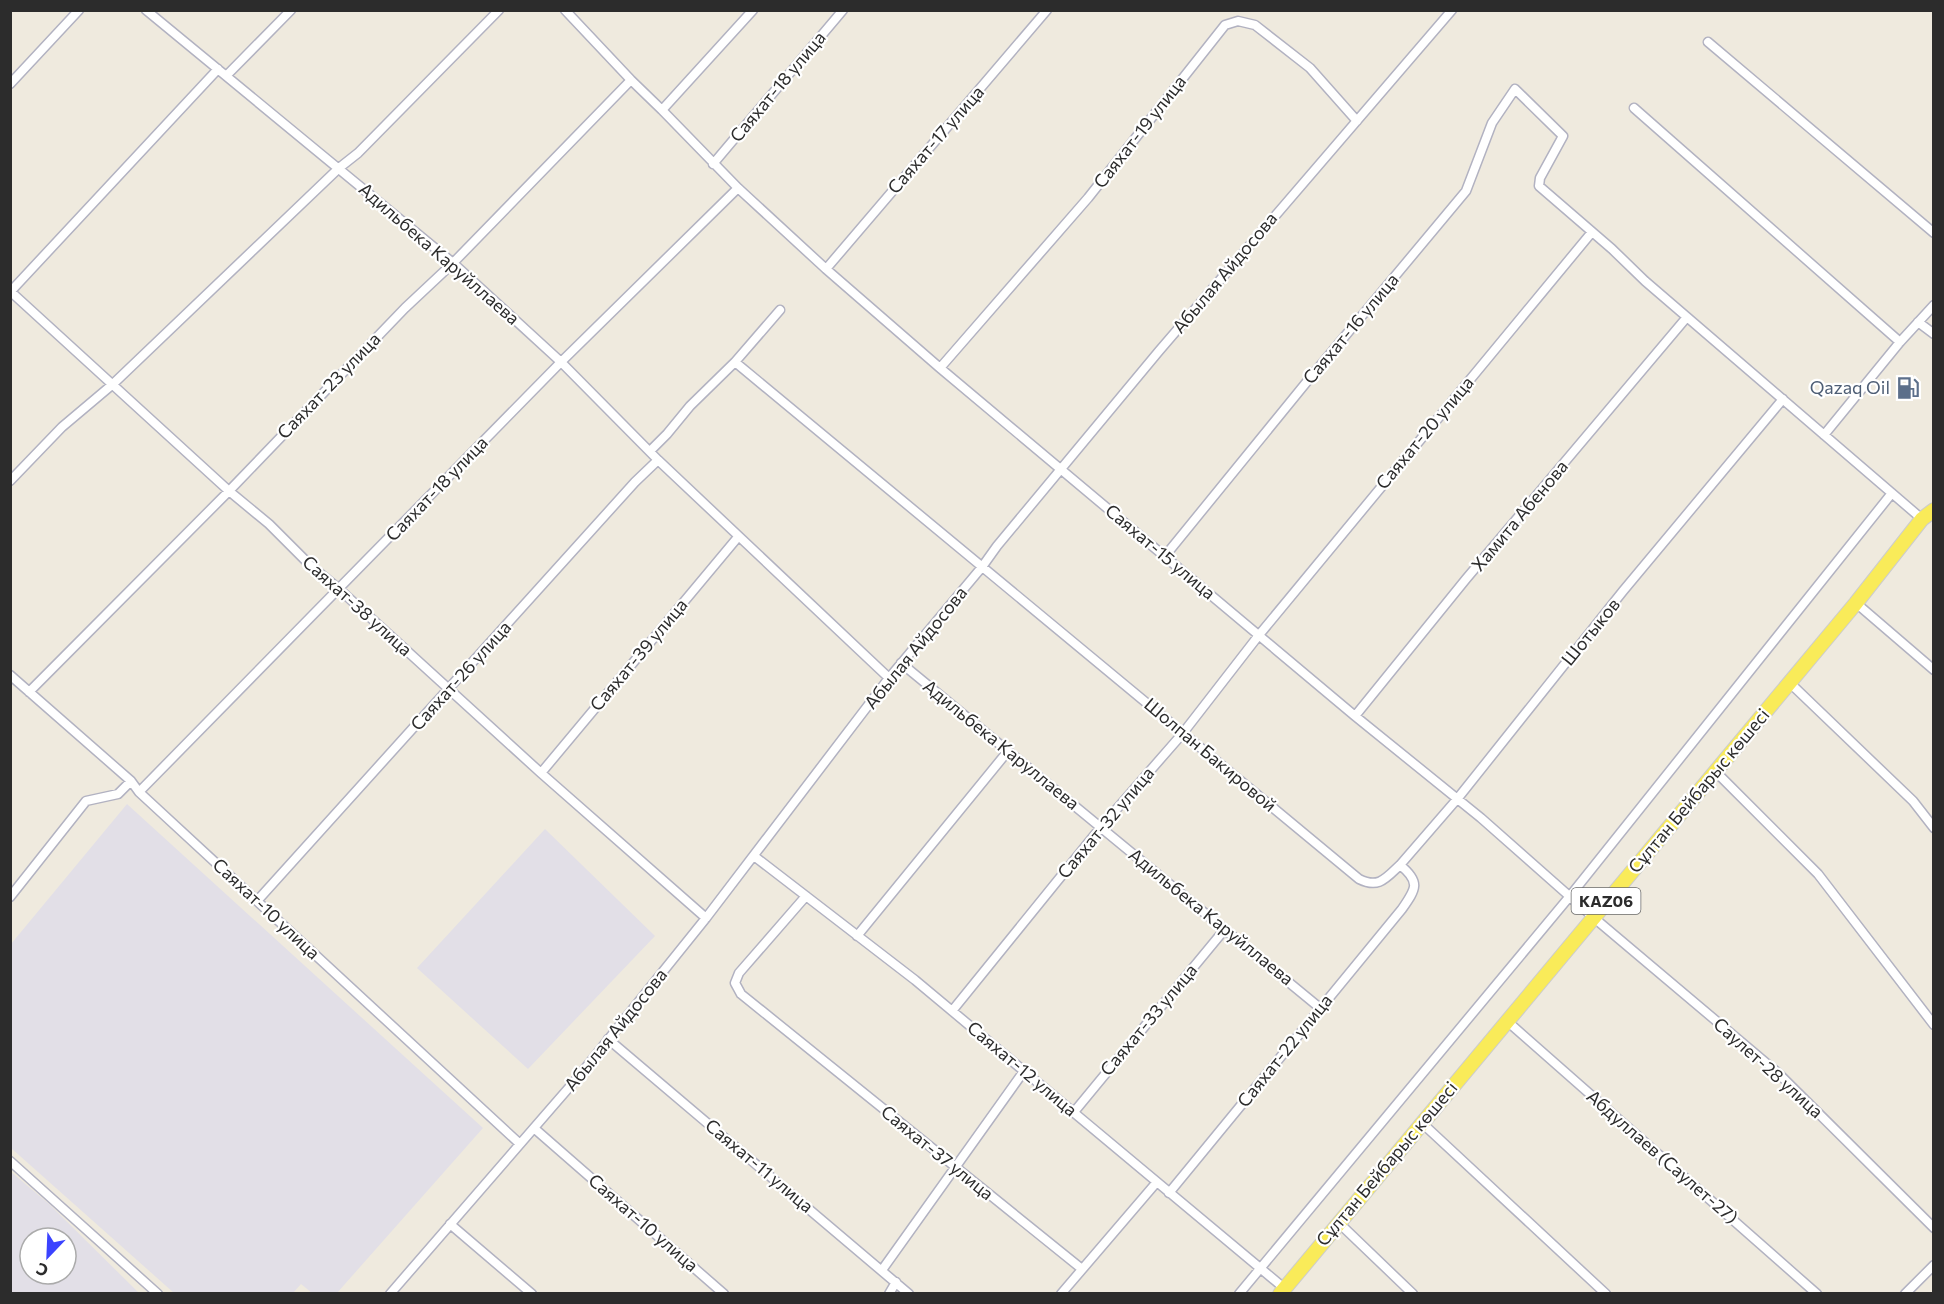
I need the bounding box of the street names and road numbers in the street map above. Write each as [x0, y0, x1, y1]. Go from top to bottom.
street label: Саяхат-18 улица [725, 27, 830, 146]
street label: Саяхат-19 улица [1088, 70, 1190, 192]
street label: Саяхат-17 улица [882, 81, 988, 198]
street label: Адильбека Каруйллаева [355, 178, 524, 329]
street label: Абылая Айдосова [1167, 207, 1281, 337]
street label: Саяхат-16 улица [1298, 269, 1403, 388]
street label: Саяхат-23 улица [272, 328, 384, 443]
street label: Саяхат-20 улица [1371, 371, 1478, 493]
street label: Саяхат-18 улица [381, 431, 492, 545]
street label: Хамита Абенова [1466, 455, 1572, 575]
street label: Саяхат-15 улица [1101, 499, 1220, 604]
street label: Саяхат-38 улица [298, 550, 417, 660]
street label: Абылая Айдосова [859, 582, 971, 713]
street label: Шотыков [1556, 593, 1624, 670]
street label: Саяхат-39 улица [585, 594, 692, 715]
street label: Саяхат-26 улица [405, 616, 515, 735]
street label: Адильбека Каруллаева [919, 674, 1084, 814]
street label: Шолпан Бакировой [1140, 693, 1281, 816]
street label: Сұлтан Бейбарыс көшесі [1623, 704, 1773, 877]
street label: Саяхат-32 улица [1052, 762, 1158, 883]
street label: Адильбека Каруйллаева [1125, 843, 1298, 989]
street label: Саяхат-10 улица [209, 853, 325, 963]
road number: KAZ06 [1572, 888, 1640, 914]
street label: Саяхат-33 улица [1095, 959, 1201, 1080]
street label: Абылая Айдосова [559, 964, 671, 1095]
street label: Саяхат-22 улица [1232, 990, 1336, 1111]
street label: Саулет-28 улица [1709, 1012, 1828, 1122]
street label: Саяхат-12 улица [963, 1016, 1082, 1121]
street label: Сұлтан Бейбарыс көшесі [1311, 1077, 1461, 1250]
street label: Абдуллаев (Саулет-27) [1582, 1085, 1743, 1228]
street label: Саяхат-37 улица [877, 1100, 998, 1204]
street label: Саяхат-11 улица [701, 1114, 818, 1217]
street label: Саяхат-10 улица [584, 1169, 703, 1276]

